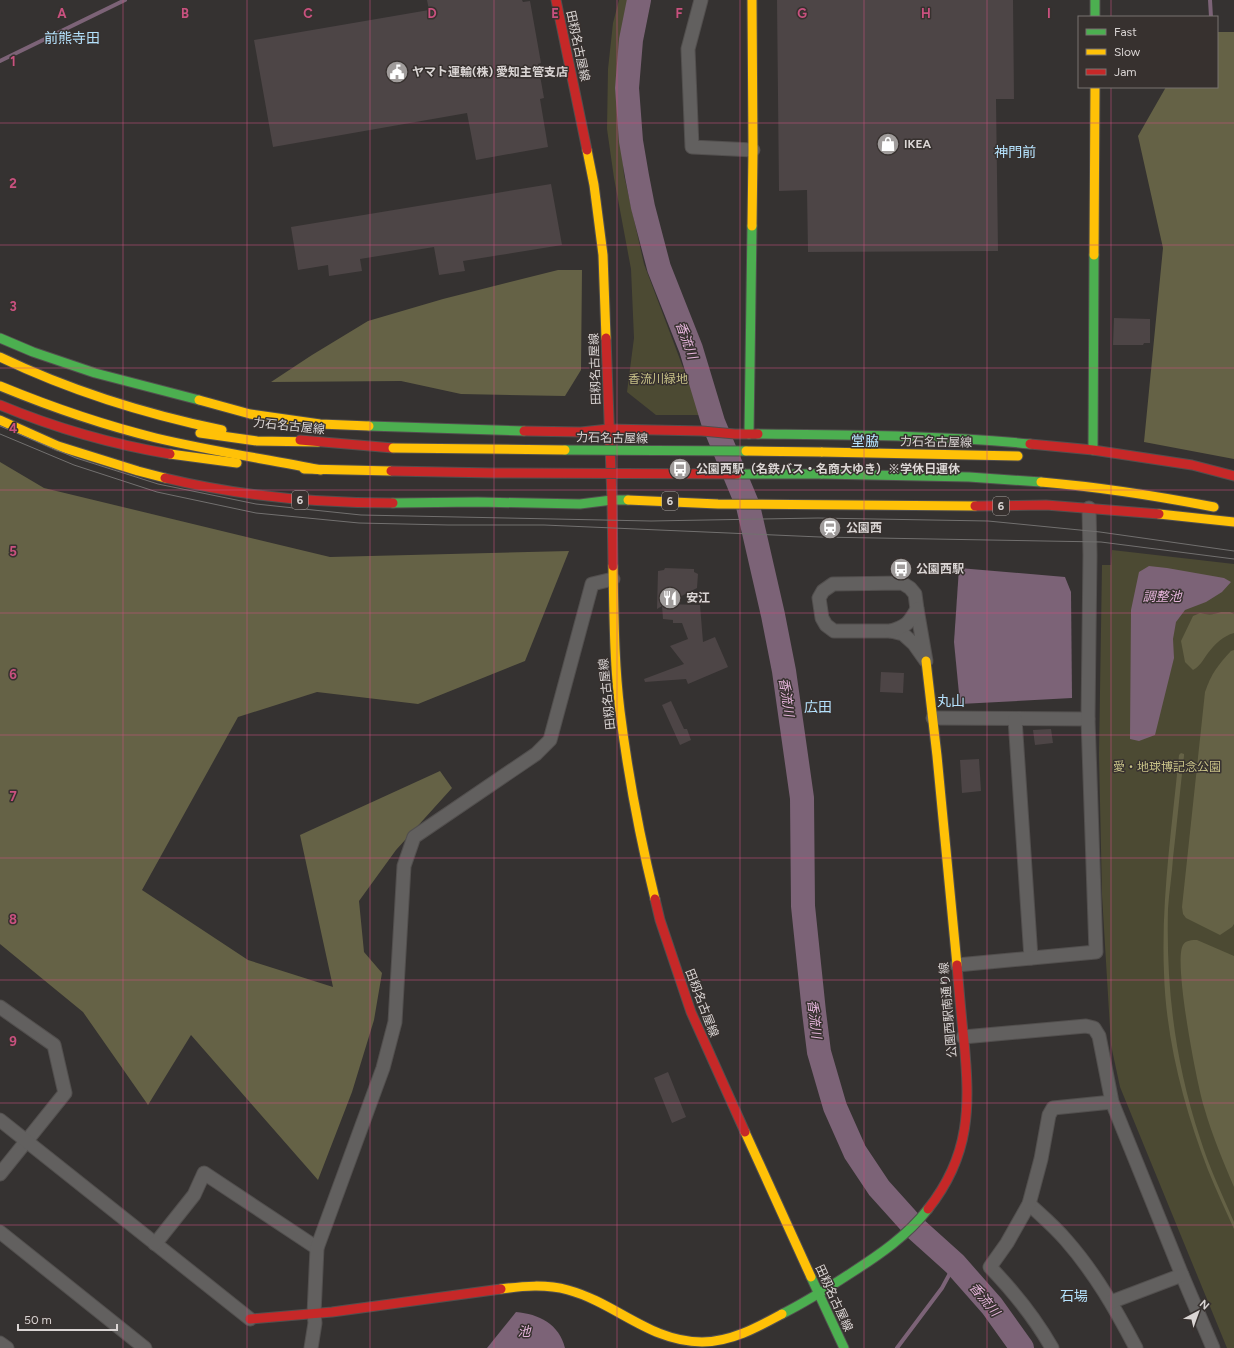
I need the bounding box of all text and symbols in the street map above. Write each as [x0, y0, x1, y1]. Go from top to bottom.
text: A [57, 6, 67, 21]
text: B [181, 6, 189, 21]
text: C [303, 6, 313, 21]
text: D [427, 6, 437, 21]
text: E [551, 6, 559, 21]
text: F [675, 6, 683, 21]
text: G [797, 6, 807, 21]
text: H [921, 6, 931, 21]
text: I [1047, 6, 1051, 21]
street label: 田籾名古屋線 [564, 9, 592, 83]
legend [1078, 16, 1218, 88]
text: Fast [1114, 25, 1137, 39]
district label: 前熊寺田 [44, 30, 100, 47]
text: Slow [1114, 45, 1141, 59]
text: 1 [10, 54, 16, 69]
public building icon: ヤマト運輸(株) 愛知主管支店 [384, 59, 410, 85]
place label: ヤマト運輸(株) 愛知主管支店 [412, 65, 568, 79]
text: Jam [1114, 65, 1137, 79]
shop icon: IKEA [875, 131, 901, 157]
place label: IKEA [904, 137, 932, 151]
district label: 神門前 [994, 144, 1036, 161]
text: 2 [9, 176, 17, 191]
text: 3 [9, 299, 17, 314]
water label: 香流川 [673, 319, 701, 363]
street label: 田籾名古屋線 [587, 333, 603, 405]
park label: 香流川緑地 [628, 372, 688, 386]
street label: 力石名古屋線 [252, 415, 326, 437]
text: 4 [9, 421, 17, 436]
street label: 力石名古屋線 [576, 430, 648, 446]
district label: 堂脇 [851, 433, 879, 450]
street label: 力石名古屋線 [900, 434, 972, 450]
bus stop icon: 公園西駅（名鉄バス・名商大ゆき）※学休日運休 [667, 456, 693, 482]
place label: 公園西駅（名鉄バス・名商大ゆき）※学休日運休 [696, 462, 960, 476]
road number: 6 [292, 491, 308, 509]
road number: 6 [662, 492, 678, 510]
road number: 6 [993, 497, 1009, 515]
station icon: 公園西 [817, 515, 843, 541]
place label: 公園西 [846, 521, 882, 535]
text: 5 [9, 544, 17, 559]
bus stop icon: 公園西駅 [888, 556, 914, 582]
place label: 公園西駅 [916, 562, 964, 576]
restaurant icon: 安江 [657, 585, 683, 611]
water label: 調整池 [1142, 589, 1183, 604]
place label: 安江 [686, 591, 710, 605]
street label: 田籾名古屋線 [596, 657, 618, 731]
text: 6 [9, 667, 17, 682]
water label: 香流川 [776, 677, 797, 719]
district label: 丸山 [937, 693, 965, 710]
district label: 広田 [804, 699, 832, 716]
park label: 愛・地球博記念公園 [1113, 760, 1221, 774]
text: 7 [9, 789, 17, 804]
text: 8 [9, 912, 17, 927]
street label: 公園西駅南通り線 [937, 962, 959, 1058]
street label: 田籾名古屋線 [683, 967, 721, 1039]
water label: 香流川 [805, 999, 825, 1041]
text: 9 [9, 1034, 17, 1049]
street label: 田籾名古屋線 [812, 1262, 856, 1334]
water label: 香流川 [966, 1280, 1004, 1321]
district label: 石場 [1060, 1288, 1088, 1305]
north arrow [1178, 1292, 1218, 1332]
text: N [1197, 1297, 1212, 1313]
scale bar [18, 1306, 117, 1332]
text: 50 m [24, 1313, 52, 1327]
water label: 池 [517, 1324, 532, 1339]

